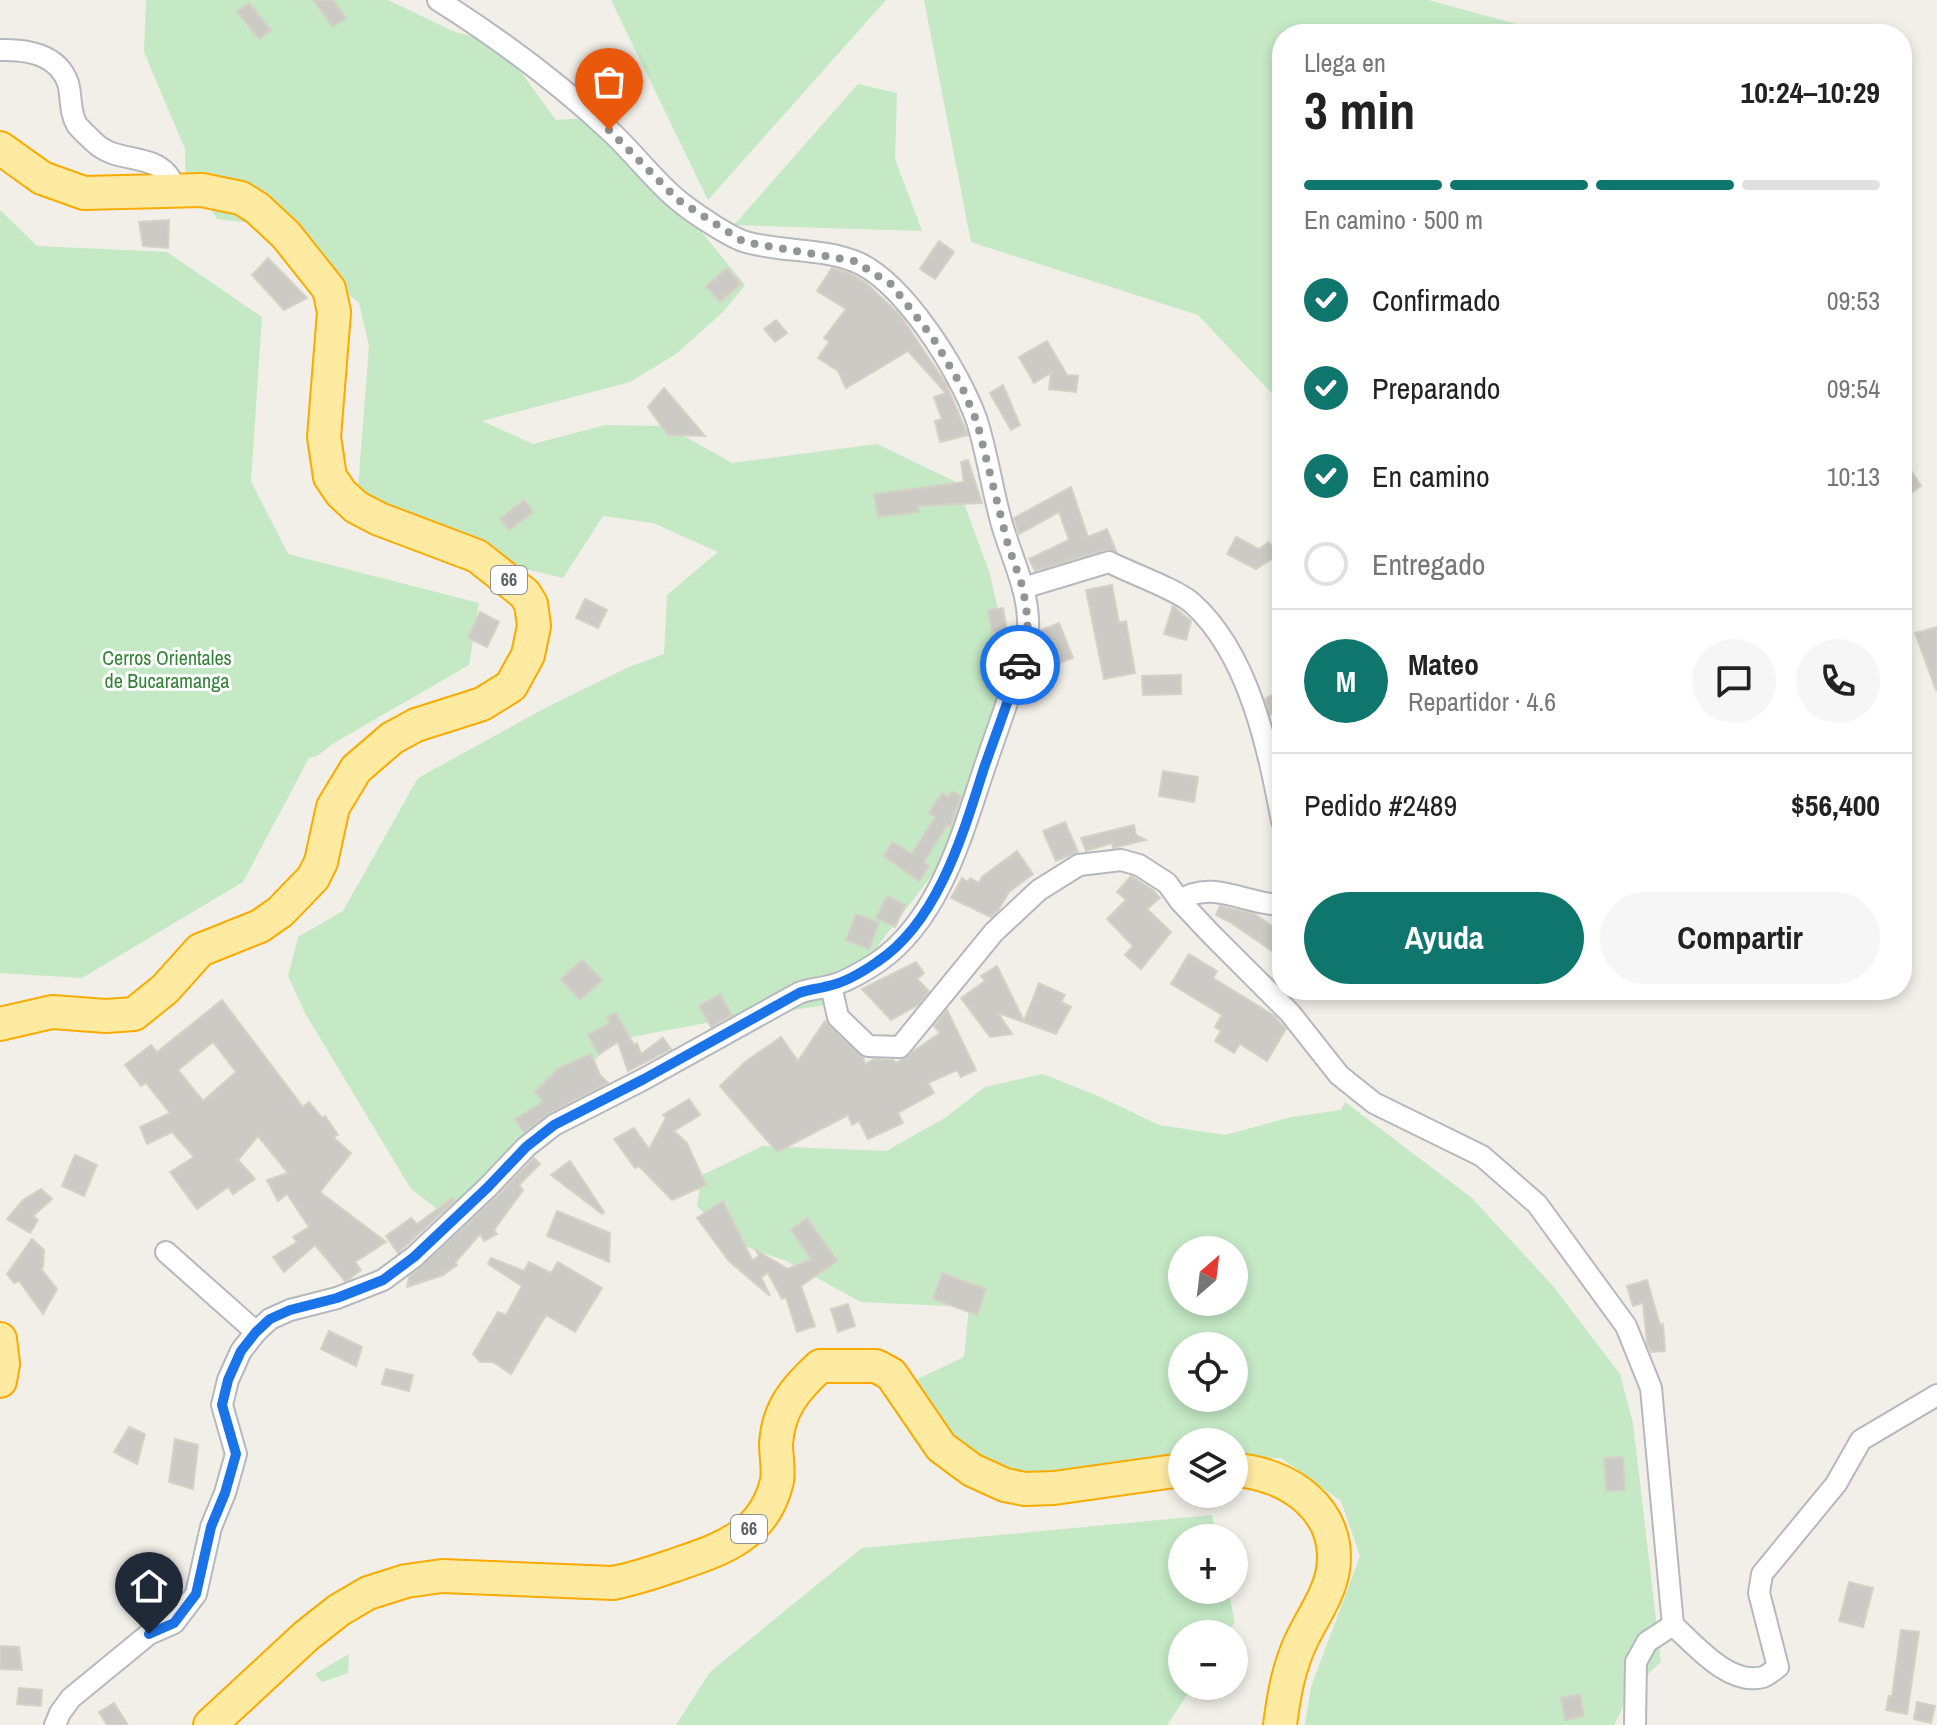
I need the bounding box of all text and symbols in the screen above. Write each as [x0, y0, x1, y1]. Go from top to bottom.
text: Llega en [1304, 45, 1386, 80]
pin [575, 48, 643, 130]
icon: bag [587, 60, 631, 104]
text: 10:24–10:29 [1741, 72, 1880, 112]
text: 3 min [1304, 75, 1415, 145]
text: En camino · 500 m [1304, 202, 1483, 237]
icon: check [1304, 278, 1348, 322]
text: Confirmado [1372, 280, 1501, 320]
text: 09:53 [1827, 283, 1880, 318]
icon: check [1304, 366, 1348, 410]
text: Preparando [1372, 368, 1501, 408]
text: 09:54 [1827, 371, 1880, 406]
icon: check [1304, 454, 1348, 498]
text: En camino [1372, 456, 1490, 496]
text: 10:13 [1827, 459, 1880, 494]
text: Entregado [1372, 544, 1486, 584]
road number: 66 [491, 566, 527, 594]
courier [980, 625, 1060, 705]
button: chat [1692, 639, 1776, 723]
button: phone [1796, 639, 1880, 723]
icon: car [998, 643, 1042, 687]
park label: Cerros Orientales de Bucaramanga [102, 644, 232, 694]
text: Mateo [1408, 644, 1479, 684]
text: M [1336, 661, 1356, 701]
text: Repartidor · 4.6 [1408, 684, 1556, 719]
text: Pedido #2489 [1304, 785, 1457, 825]
text: $56,400 [1791, 785, 1880, 825]
button: Ayuda [1304, 892, 1584, 984]
button: Compartir [1600, 892, 1880, 984]
north arrow [1168, 1236, 1248, 1316]
map controls [1168, 1236, 1248, 1700]
button: locate [1168, 1332, 1248, 1412]
button: layers [1168, 1428, 1248, 1508]
road number: 66 [731, 1515, 767, 1543]
button: + [1168, 1524, 1248, 1604]
pin [115, 1552, 183, 1634]
icon: home [127, 1564, 171, 1608]
button: − [1168, 1620, 1248, 1700]

